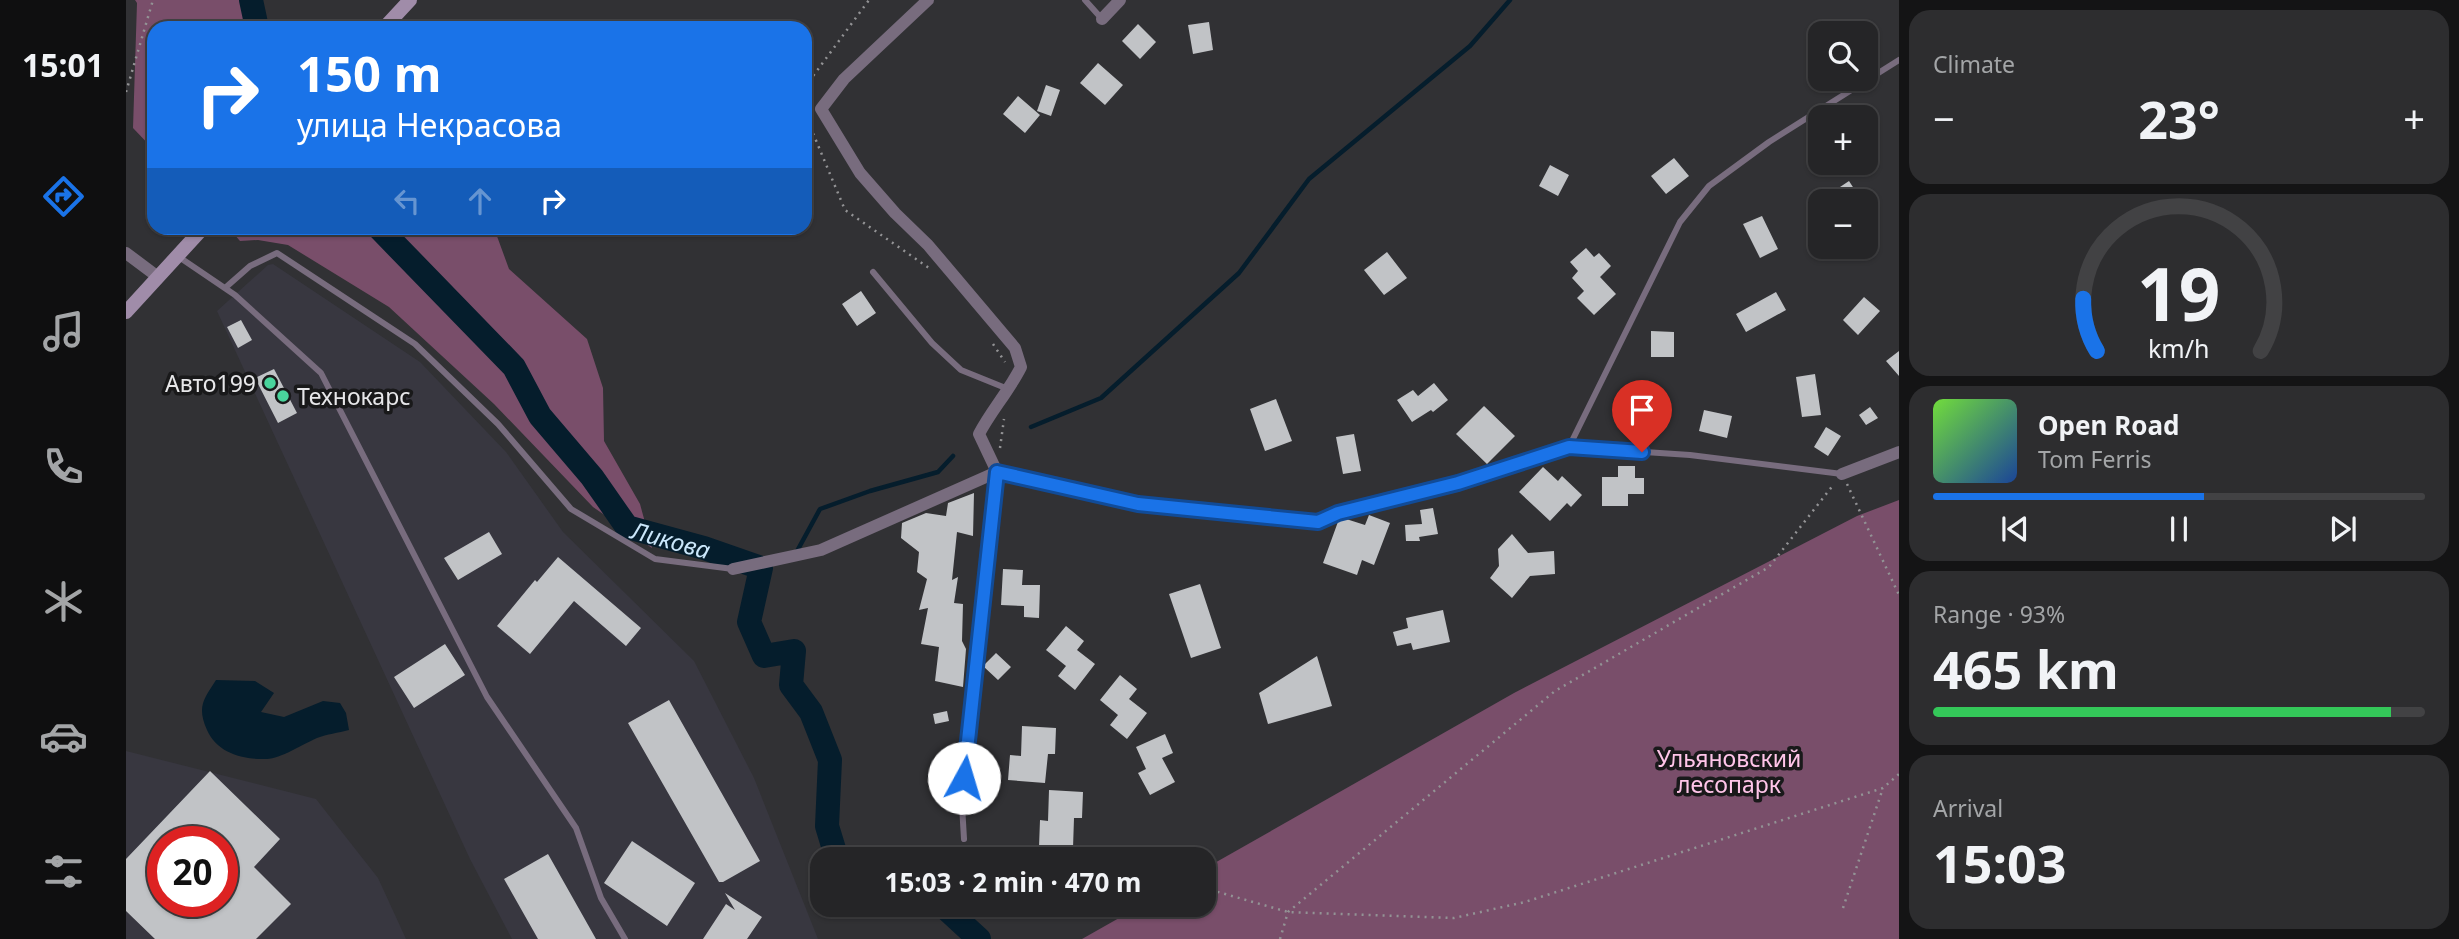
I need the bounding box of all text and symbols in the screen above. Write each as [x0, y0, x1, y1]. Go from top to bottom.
map controls [1808, 21, 1878, 259]
button: search [1808, 21, 1878, 91]
text: 150 m [297, 40, 442, 106]
text: 15:01 [22, 43, 104, 86]
text: Climate [1933, 48, 2015, 80]
icon: right [182, 49, 273, 140]
text: 23° [2138, 83, 2220, 154]
text: − [1933, 92, 1955, 144]
text: + [2403, 92, 2425, 144]
text: улица Некрасова [297, 103, 562, 146]
button: + [1808, 105, 1878, 175]
icon: directions [39, 172, 88, 221]
icon: left [388, 182, 426, 220]
icon: ahead [461, 182, 499, 220]
icon: right [534, 182, 572, 220]
button: − [1808, 189, 1878, 259]
text: 19 [2137, 244, 2221, 343]
icon: music [39, 307, 88, 356]
text: km/h [2148, 331, 2210, 365]
place label: Авто199 [165, 367, 256, 399]
marker: Авто199 [262, 375, 278, 391]
place label: Технокарс [297, 380, 410, 412]
pin [1612, 380, 1672, 452]
marker: Технокарс [275, 388, 291, 404]
icon: arrive [1623, 391, 1661, 429]
text: Open Road [2038, 407, 2180, 443]
icon: phone [39, 442, 88, 491]
text: Tom Ferris [2038, 443, 2151, 475]
icon: previous [1996, 510, 2034, 548]
icon: pause [2160, 510, 2198, 548]
icon: next [2324, 510, 2362, 548]
water label: Ликова [627, 512, 715, 566]
icon: climate [39, 577, 88, 626]
text: Range · 93% [1933, 598, 2065, 630]
text: 465 km [1933, 633, 2119, 704]
icon: car [39, 712, 88, 761]
position arrow [927, 741, 1001, 815]
park label: Ульяновский лесопарк [1657, 742, 1801, 800]
text: Arrival [1933, 792, 2003, 824]
speed limit sign: 20 [147, 826, 238, 917]
text: 15:03 [1933, 827, 2067, 898]
icon: filters [39, 847, 88, 896]
text: 15:03 · 2 min · 470 m [885, 864, 1141, 900]

